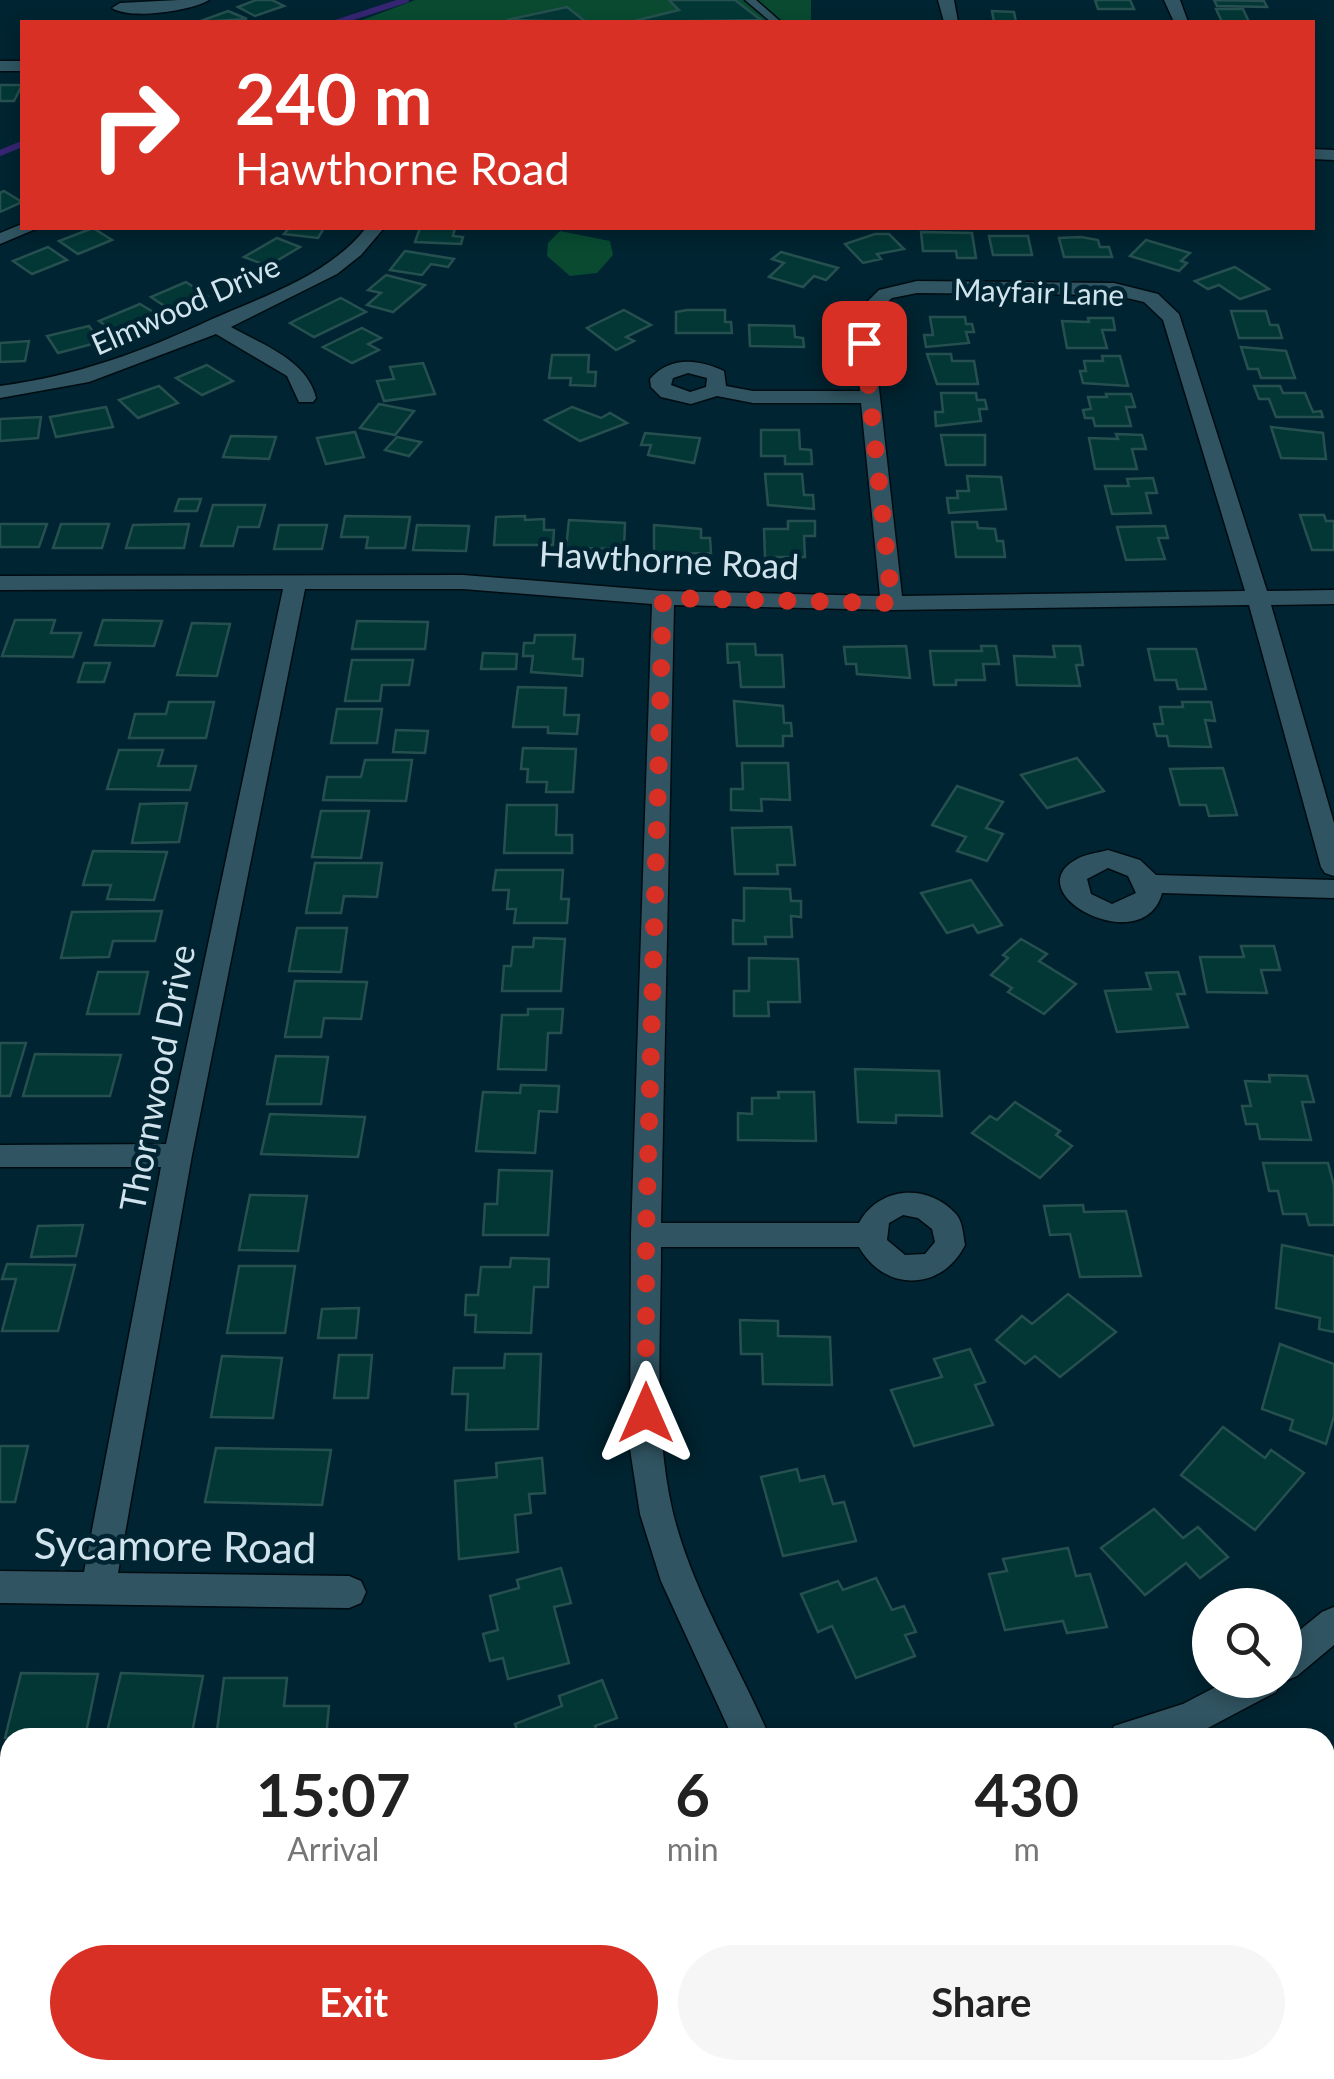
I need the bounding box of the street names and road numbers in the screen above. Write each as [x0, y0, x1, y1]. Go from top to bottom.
street label: Elmwood Drive [85, 246, 285, 362]
street label: Mayfair Lane [953, 270, 1125, 312]
street label: Hawthorne Road [538, 531, 800, 587]
street label: Thornwood Drive [110, 941, 202, 1215]
street label: Sycamore Road [33, 1518, 317, 1572]

